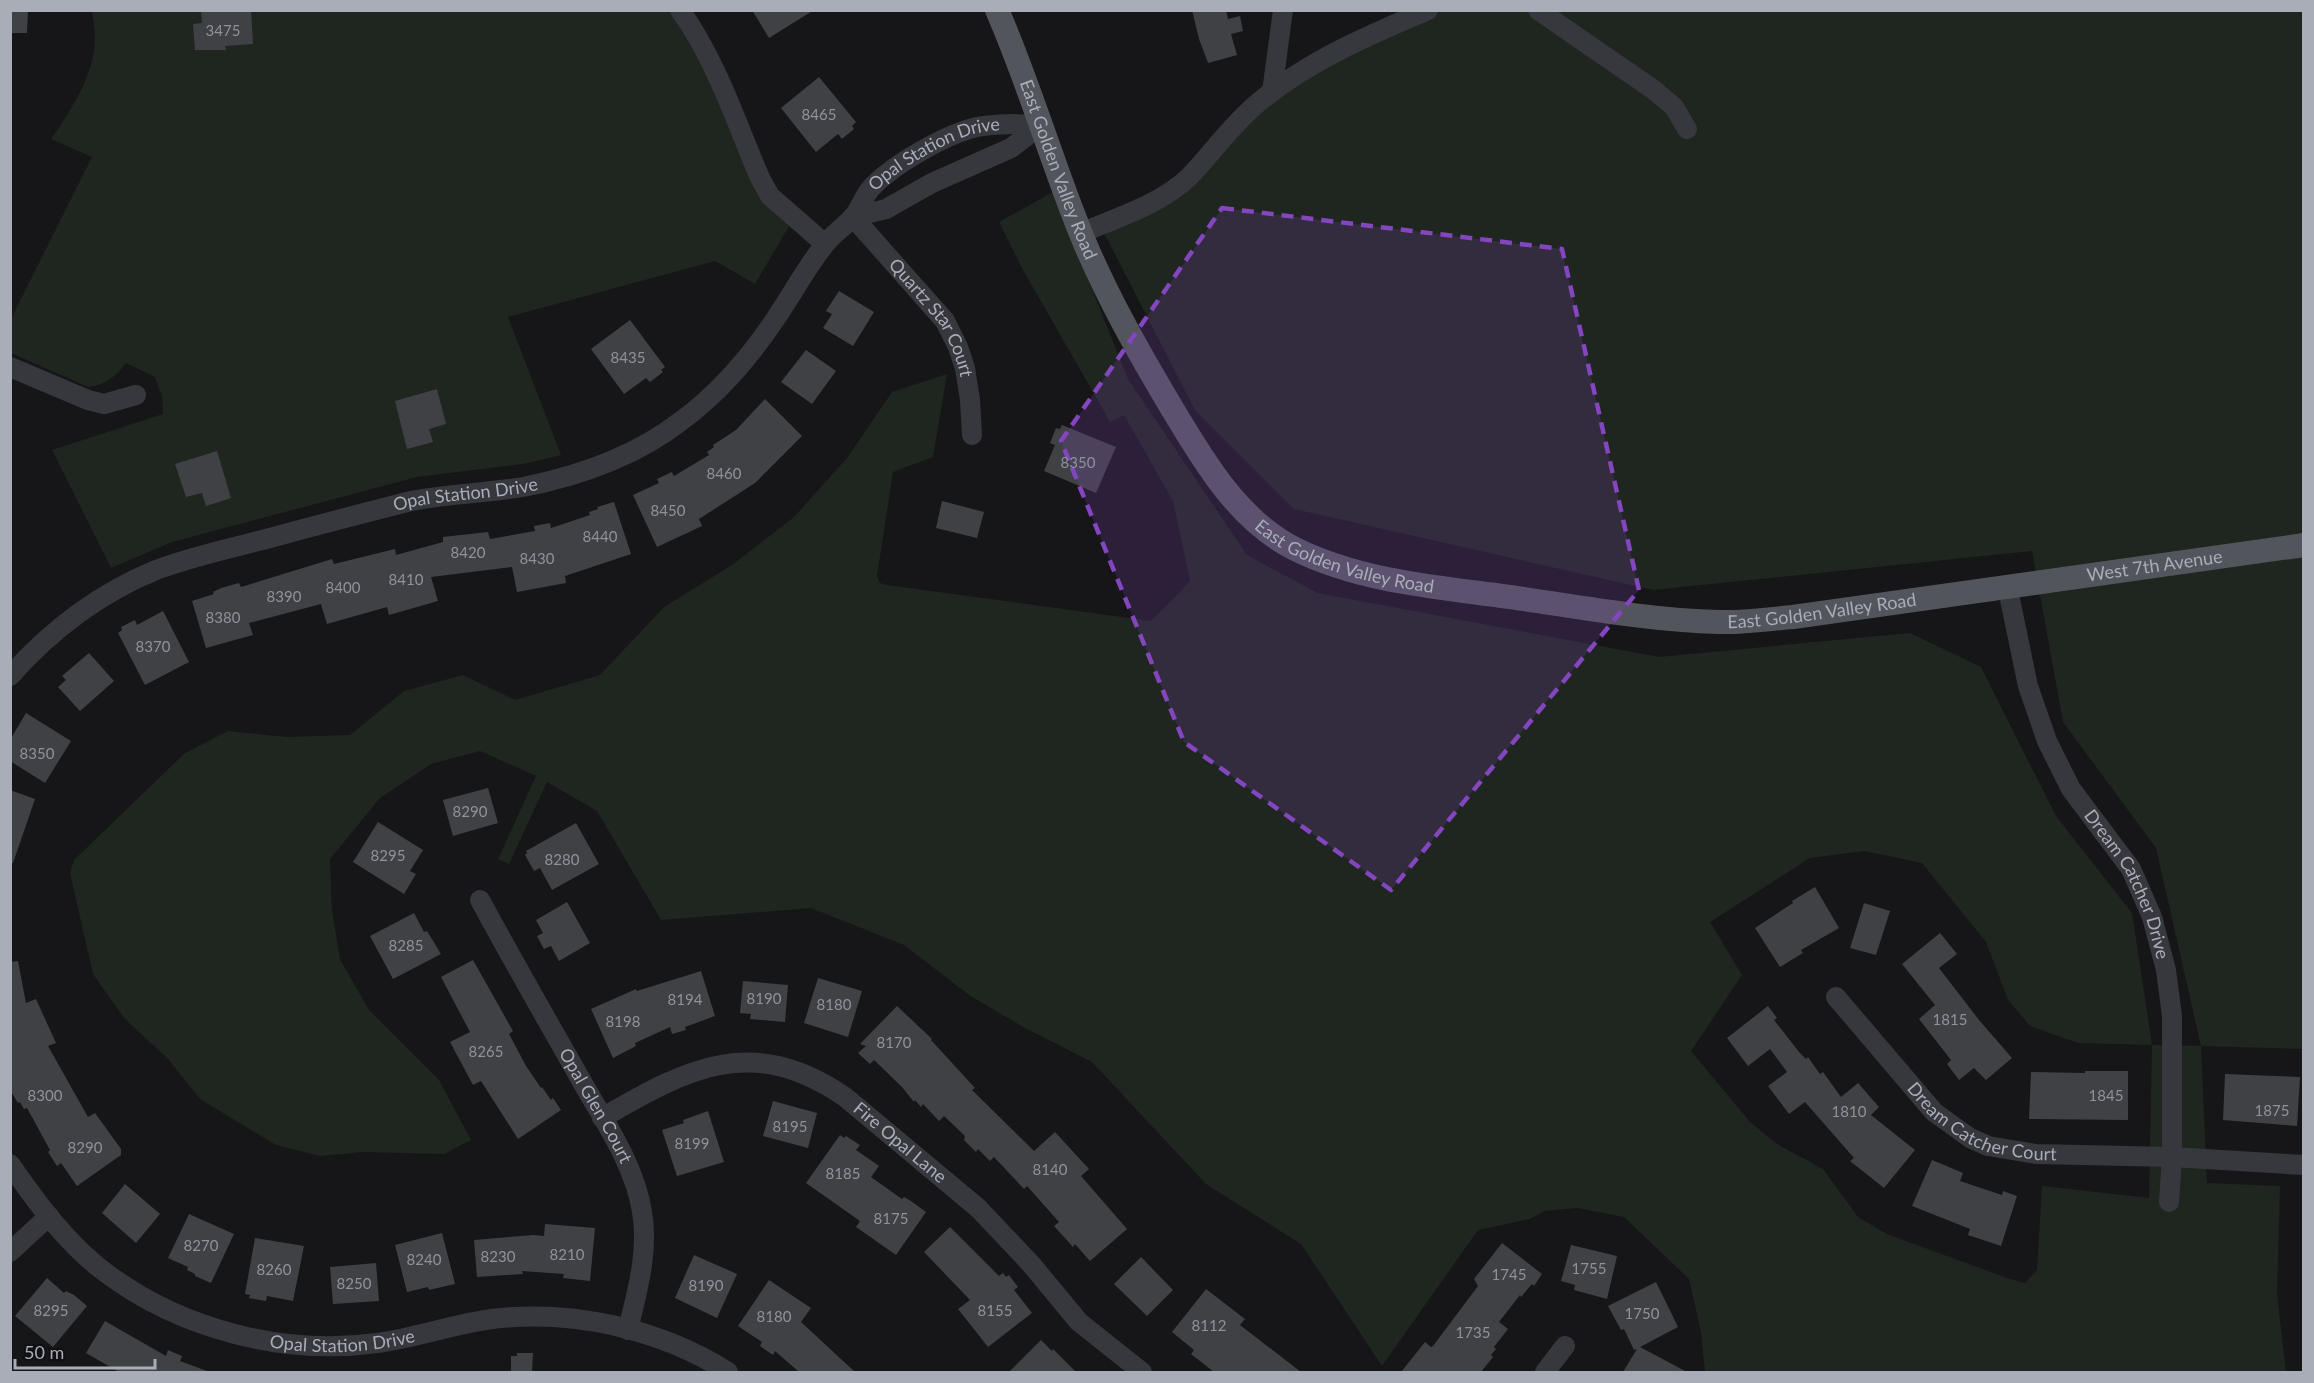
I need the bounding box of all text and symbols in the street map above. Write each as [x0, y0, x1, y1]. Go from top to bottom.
house number: 3475 [206, 21, 240, 39]
street label: East Golden Valley Road [1016, 76, 1103, 263]
house number: 8465 [802, 105, 836, 123]
street label: Opal Station Drive [863, 112, 1000, 195]
street label: Quartz Star Court [885, 253, 978, 379]
house number: 8435 [611, 348, 645, 366]
house number: 8350 [1061, 453, 1096, 471]
house number: 8460 [707, 464, 742, 482]
street label: Opal Station Drive [391, 472, 540, 515]
house number: 8450 [651, 501, 686, 519]
street label: East Golden Valley Road [1251, 514, 1436, 597]
house number: 8440 [583, 527, 618, 545]
house number: 8420 [451, 543, 486, 561]
street label: West 7th Avenue [2085, 545, 2224, 585]
house number: 8430 [520, 549, 555, 567]
house number: 8410 [389, 570, 424, 588]
house number: 8400 [326, 578, 361, 596]
house number: 8390 [267, 587, 302, 605]
street label: East Golden Valley Road [1727, 588, 1918, 632]
house number: 8380 [206, 608, 241, 626]
house number: 8370 [136, 637, 171, 655]
house number: 8350 [20, 744, 55, 762]
house number: 8290 [453, 802, 488, 820]
street label: Dream Catcher Drive [2080, 805, 2175, 961]
house number: 8295 [371, 846, 405, 864]
house number: 8280 [545, 850, 580, 868]
house number: 8285 [389, 936, 423, 954]
house number: 8190 [747, 989, 782, 1007]
house number: 8194 [668, 990, 703, 1008]
house number: 8180 [817, 995, 852, 1013]
house number: 1815 [1933, 1010, 1967, 1028]
house number: 8198 [606, 1012, 640, 1030]
house number: 8170 [877, 1033, 912, 1051]
house number: 8265 [469, 1042, 503, 1060]
street label: Opal Glen Court [555, 1044, 638, 1167]
street label: Dream Catcher Court [1903, 1077, 2057, 1164]
house number: 8300 [28, 1086, 63, 1104]
house number: 1845 [2089, 1086, 2123, 1104]
street label: Fire Opal Lane [849, 1097, 952, 1187]
house number: 1875 [2255, 1101, 2289, 1119]
house number: 1810 [1832, 1102, 1867, 1120]
house number: 8195 [773, 1117, 807, 1135]
house number: 8199 [675, 1134, 709, 1152]
house number: 8290 [68, 1138, 103, 1156]
house number: 8140 [1033, 1160, 1068, 1178]
house number: 8185 [826, 1164, 860, 1182]
house number: 8175 [874, 1209, 908, 1227]
house number: 8270 [184, 1236, 219, 1254]
house number: 8210 [550, 1245, 585, 1263]
house number: 8230 [481, 1247, 516, 1265]
house number: 8240 [407, 1250, 442, 1268]
house number: 1755 [1572, 1259, 1606, 1277]
house number: 8260 [257, 1260, 292, 1278]
house number: 1745 [1492, 1265, 1526, 1283]
house number: 8250 [337, 1274, 372, 1292]
house number: 8190 [689, 1276, 724, 1294]
house number: 8295 [34, 1301, 68, 1319]
house number: 8155 [978, 1301, 1012, 1319]
house number: 1750 [1625, 1304, 1660, 1322]
house number: 8180 [757, 1307, 792, 1325]
house number: 8112 [1192, 1316, 1226, 1334]
house number: 1735 [1456, 1323, 1490, 1341]
street label: Opal Station Drive [268, 1324, 417, 1356]
scale bar [15, 1332, 154, 1370]
text: 50 m [24, 1341, 64, 1363]

